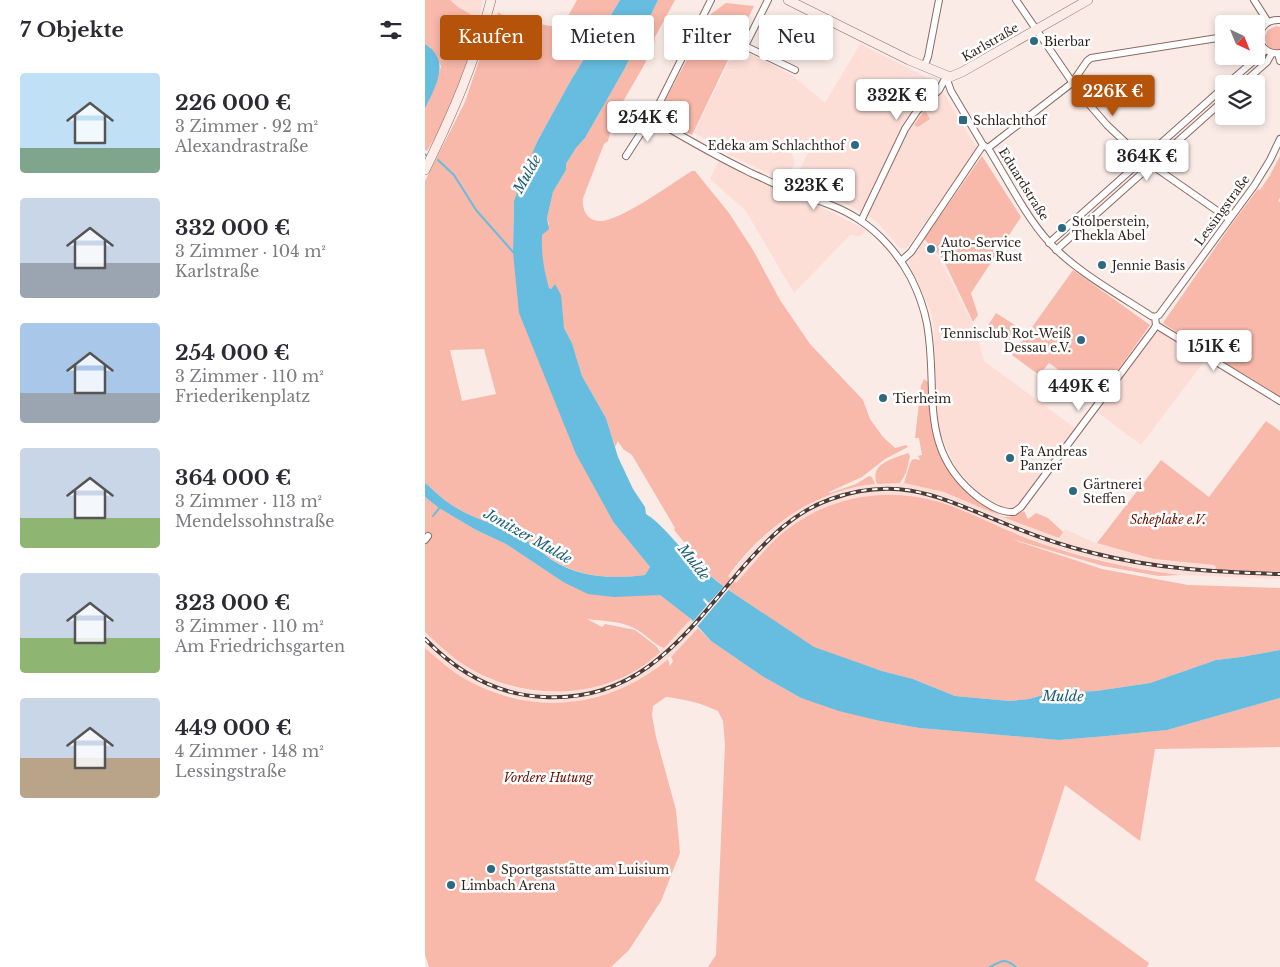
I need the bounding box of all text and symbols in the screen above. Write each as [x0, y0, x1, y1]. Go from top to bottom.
chip: Kaufen [440, 15, 542, 60]
chip: Mieten [552, 15, 654, 60]
chip: Filter [664, 15, 749, 60]
chip: Neu [759, 15, 833, 60]
north arrow [1215, 15, 1265, 65]
map controls [1215, 15, 1265, 125]
icon: filters [377, 16, 405, 44]
text: 7 Objekte [20, 17, 124, 43]
street label: Karlstraße [959, 20, 1021, 64]
place label: Bierbar [1044, 34, 1090, 49]
marker: Bierbar [1028, 35, 1040, 47]
pin: 226K € [1072, 74, 1154, 117]
button: layers [1215, 75, 1265, 125]
pin: 332K € [856, 78, 938, 121]
text: 226K € [1083, 81, 1143, 101]
text: 332K € [867, 85, 927, 105]
text: 226 000 € [175, 90, 291, 116]
icon: home [60, 93, 120, 153]
pin: 254K € [607, 100, 689, 143]
text: 254K € [618, 107, 678, 127]
place label: Schlachthof [973, 113, 1048, 128]
marker: Schlachthof [957, 114, 969, 126]
text: 3 Zimmer · 92 m² [175, 116, 318, 136]
text: Alexandrastraße [175, 136, 308, 156]
place label: Edeka am Schlachthof [708, 138, 847, 153]
marker: Edeka am Schlachthof [849, 139, 861, 151]
pin: 364K € [1106, 140, 1188, 182]
street label: Eduardstraße [996, 145, 1052, 223]
text: 364K € [1117, 146, 1177, 166]
water label: Mulde [509, 151, 545, 197]
pin: 323K € [773, 168, 855, 211]
street label: Lessingstraße [1191, 172, 1253, 248]
text: 323K € [784, 175, 844, 195]
place label: Stolperstein, Thekla Abel [1072, 214, 1149, 243]
text: 332 000 € [175, 215, 290, 241]
icon: home [60, 218, 120, 278]
marker: Stolperstein, Thekla Abel [1056, 222, 1068, 234]
place label: Auto-Service Thomas Rust [940, 235, 1023, 264]
text: 3 Zimmer · 104 m² [175, 241, 326, 261]
marker: Auto-Service Thomas Rust [925, 243, 937, 255]
place label: Jennie Basis [1110, 258, 1185, 273]
marker: Jennie Basis [1096, 259, 1108, 271]
text: Karlstraße [175, 261, 259, 281]
place label: Tennisclub Rot-Weiß Dessau e.V. [941, 326, 1071, 355]
pin: 151K € [1173, 330, 1255, 372]
marker: Tennisclub Rot-Weiß Dessau e.V. [1075, 334, 1087, 346]
text: 151K € [1188, 336, 1240, 356]
text: 254 000 € [175, 340, 290, 366]
icon: home [60, 343, 120, 403]
text: 3 Zimmer · 110 m² [175, 366, 324, 386]
pin: 449K € [1038, 370, 1120, 412]
text: 449K € [1048, 376, 1110, 396]
text: Friederikenplatz [175, 386, 310, 406]
place label: Tierheim [893, 391, 951, 406]
marker: Tierheim [877, 392, 889, 404]
place label: Fa Andreas Panzer [1020, 444, 1087, 473]
marker: Fa Andreas Panzer [1004, 452, 1016, 464]
text: 364 000 € [175, 465, 291, 491]
icon: home [60, 468, 120, 528]
place label: Gärtnerei Steffen [1083, 477, 1142, 506]
marker: Gärtnerei Steffen [1067, 485, 1079, 497]
text: 3 Zimmer · 113 m² [175, 491, 322, 511]
water label: Jonitzer Mulde [480, 504, 576, 568]
text: Mendelssohnstraße [175, 511, 334, 531]
park label: Scheplake e.V. [1130, 512, 1206, 527]
water label: Mulde [674, 539, 714, 584]
text: 323 000 € [175, 590, 290, 616]
icon: home [60, 593, 120, 653]
text: 3 Zimmer · 110 m² [175, 616, 324, 636]
text: Am Friedrichsgarten [175, 636, 345, 656]
water label: Mulde [1041, 687, 1084, 705]
text: 449 000 € [175, 715, 292, 741]
icon: home [60, 718, 120, 778]
text: 4 Zimmer · 148 m² [175, 741, 324, 761]
text: Lessingstraße [175, 761, 286, 781]
park label: Vordere Hutung [503, 770, 594, 785]
place label: Sportgaststätte am Luisium [501, 862, 669, 877]
marker: Sportgaststätte am Luisium [485, 863, 497, 875]
place label: Limbach Arena [461, 878, 556, 893]
marker: Limbach Arena [445, 879, 457, 891]

